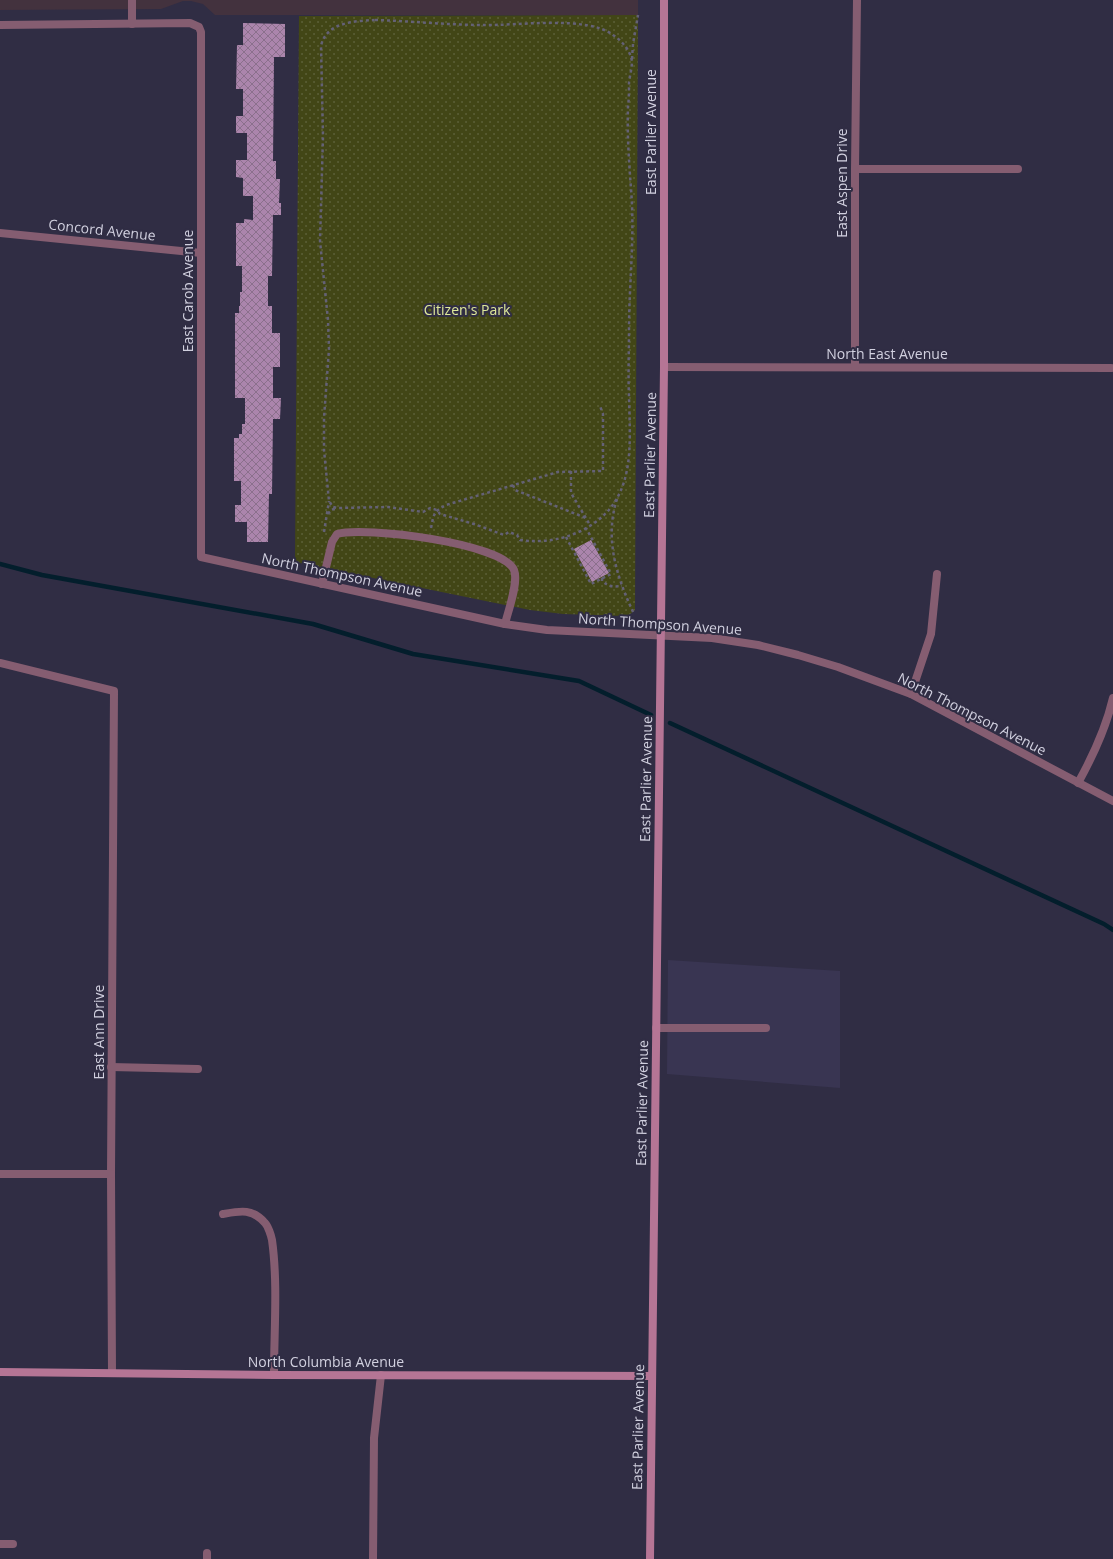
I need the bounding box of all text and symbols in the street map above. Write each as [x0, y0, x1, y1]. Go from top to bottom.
street label: East Parlier Avenue [641, 69, 660, 195]
street label: East Aspen Drive [832, 128, 851, 238]
street label: Concord Avenue [48, 214, 157, 245]
street label: East Carob Avenue [178, 230, 197, 352]
park label: Citizen's Park [424, 300, 511, 319]
street label: North East Avenue [826, 344, 948, 363]
street label: East Parlier Avenue [639, 392, 660, 518]
street label: North Thompson Avenue [260, 548, 425, 601]
street label: North Thompson Avenue [577, 608, 743, 639]
street label: North Thompson Avenue [895, 668, 1050, 759]
street label: East Parlier Avenue [635, 716, 656, 842]
street label: East Ann Drive [89, 984, 108, 1079]
street label: East Parlier Avenue [631, 1040, 652, 1166]
street label: North Columbia Avenue [248, 1352, 404, 1371]
street label: East Parlier Avenue [627, 1364, 648, 1490]

